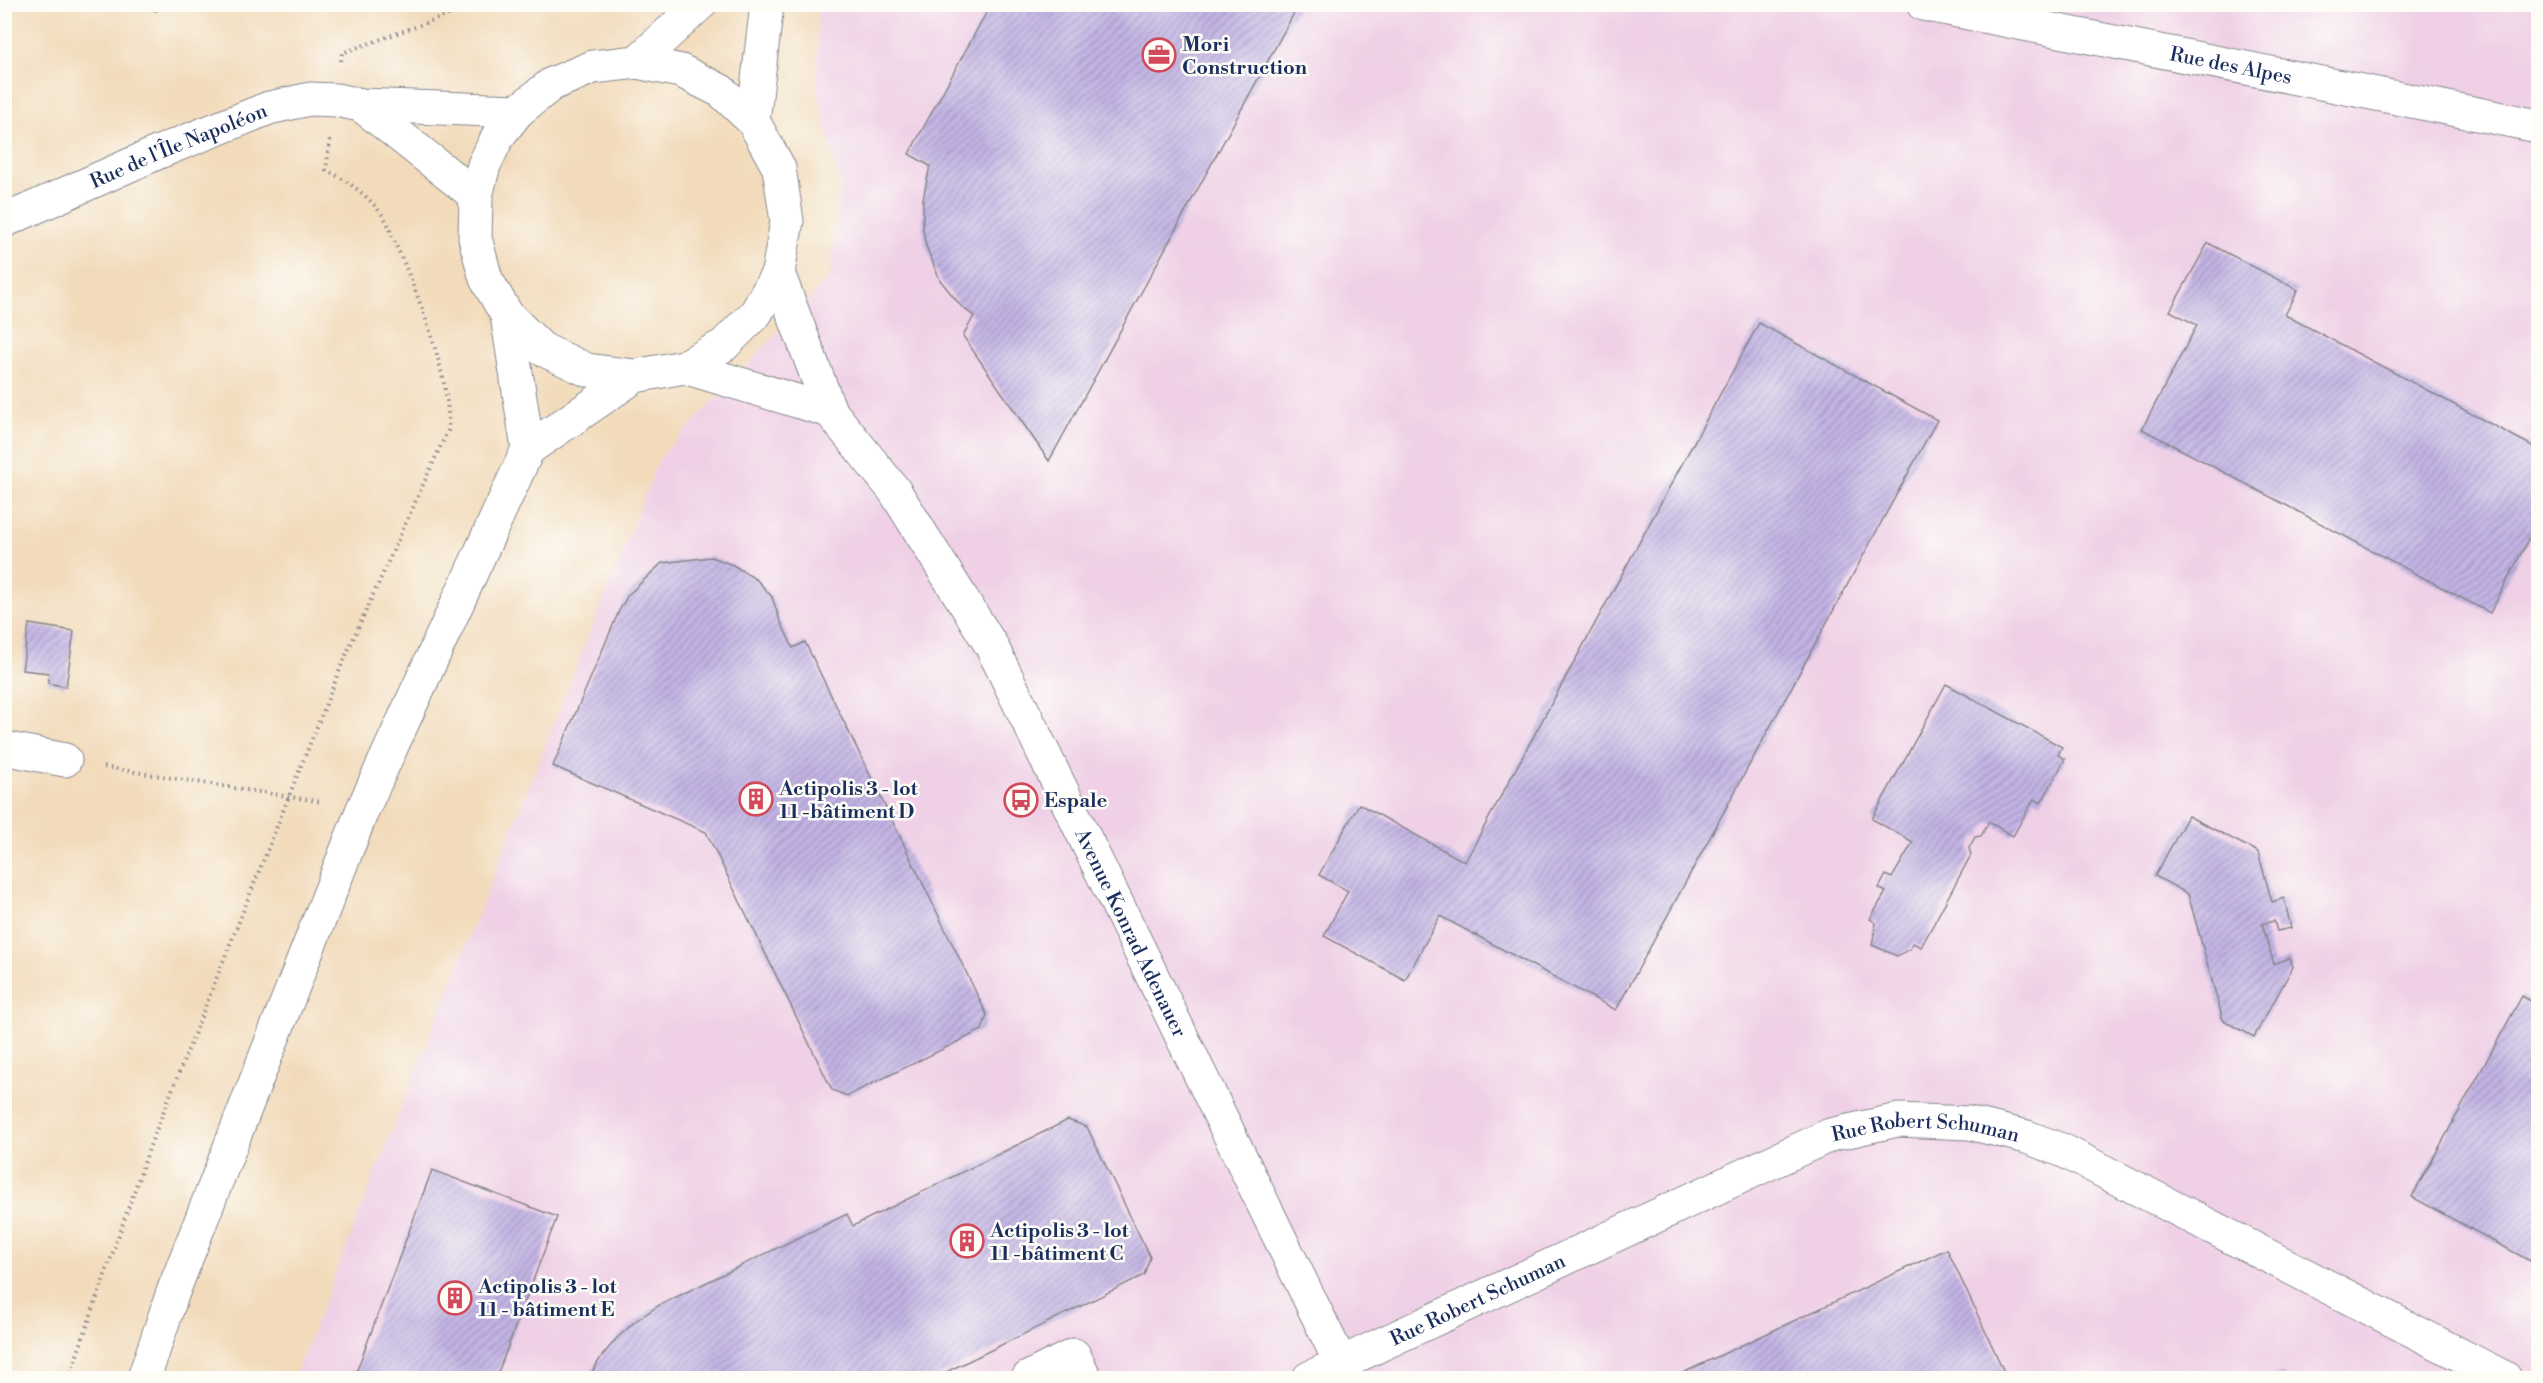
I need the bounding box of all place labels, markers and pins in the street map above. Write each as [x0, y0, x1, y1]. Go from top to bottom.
place label: Mori Construction [1182, 33, 1308, 81]
office icon: Mori Construction [1141, 37, 1177, 73]
place label: Actipolis 3 - lot 11 -bâtiment D [778, 777, 919, 825]
building icon: Actipolis 3 - lot 11 -bâtiment D [738, 781, 774, 817]
bus stop icon: Espale [1003, 782, 1039, 818]
place label: Espale [1044, 789, 1108, 814]
place label: Actipolis 3 - lot 11 -bâtiment C [989, 1219, 1130, 1267]
building icon: Actipolis 3 - lot 11 -bâtiment C [949, 1223, 985, 1259]
place label: Actipolis 3 - lot 11 - bâtiment E [477, 1275, 618, 1323]
building icon: Actipolis 3 - lot 11 - bâtiment E [437, 1280, 473, 1316]

